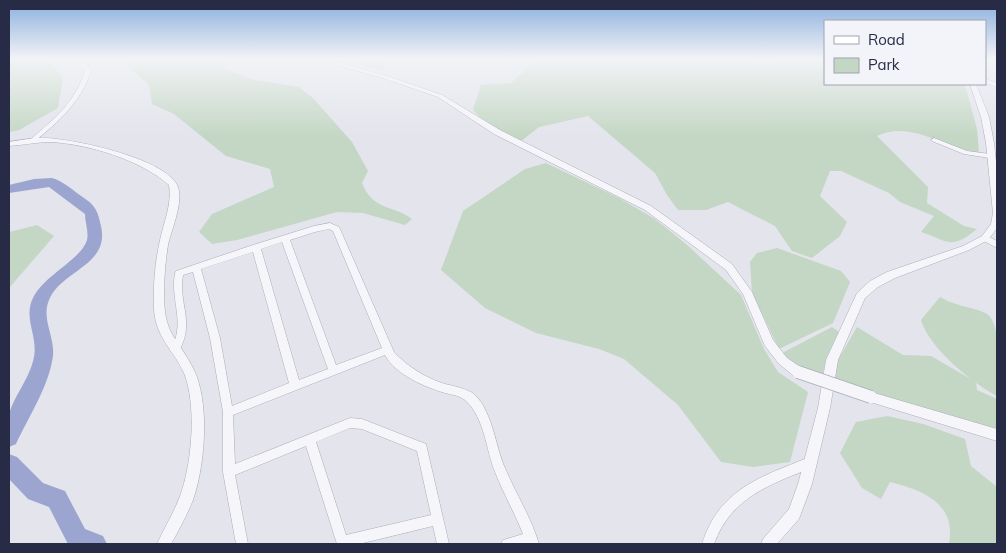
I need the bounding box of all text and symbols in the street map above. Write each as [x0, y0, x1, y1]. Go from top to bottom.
legend [824, 20, 986, 85]
text: Road [868, 30, 905, 49]
text: Park [868, 55, 900, 74]

